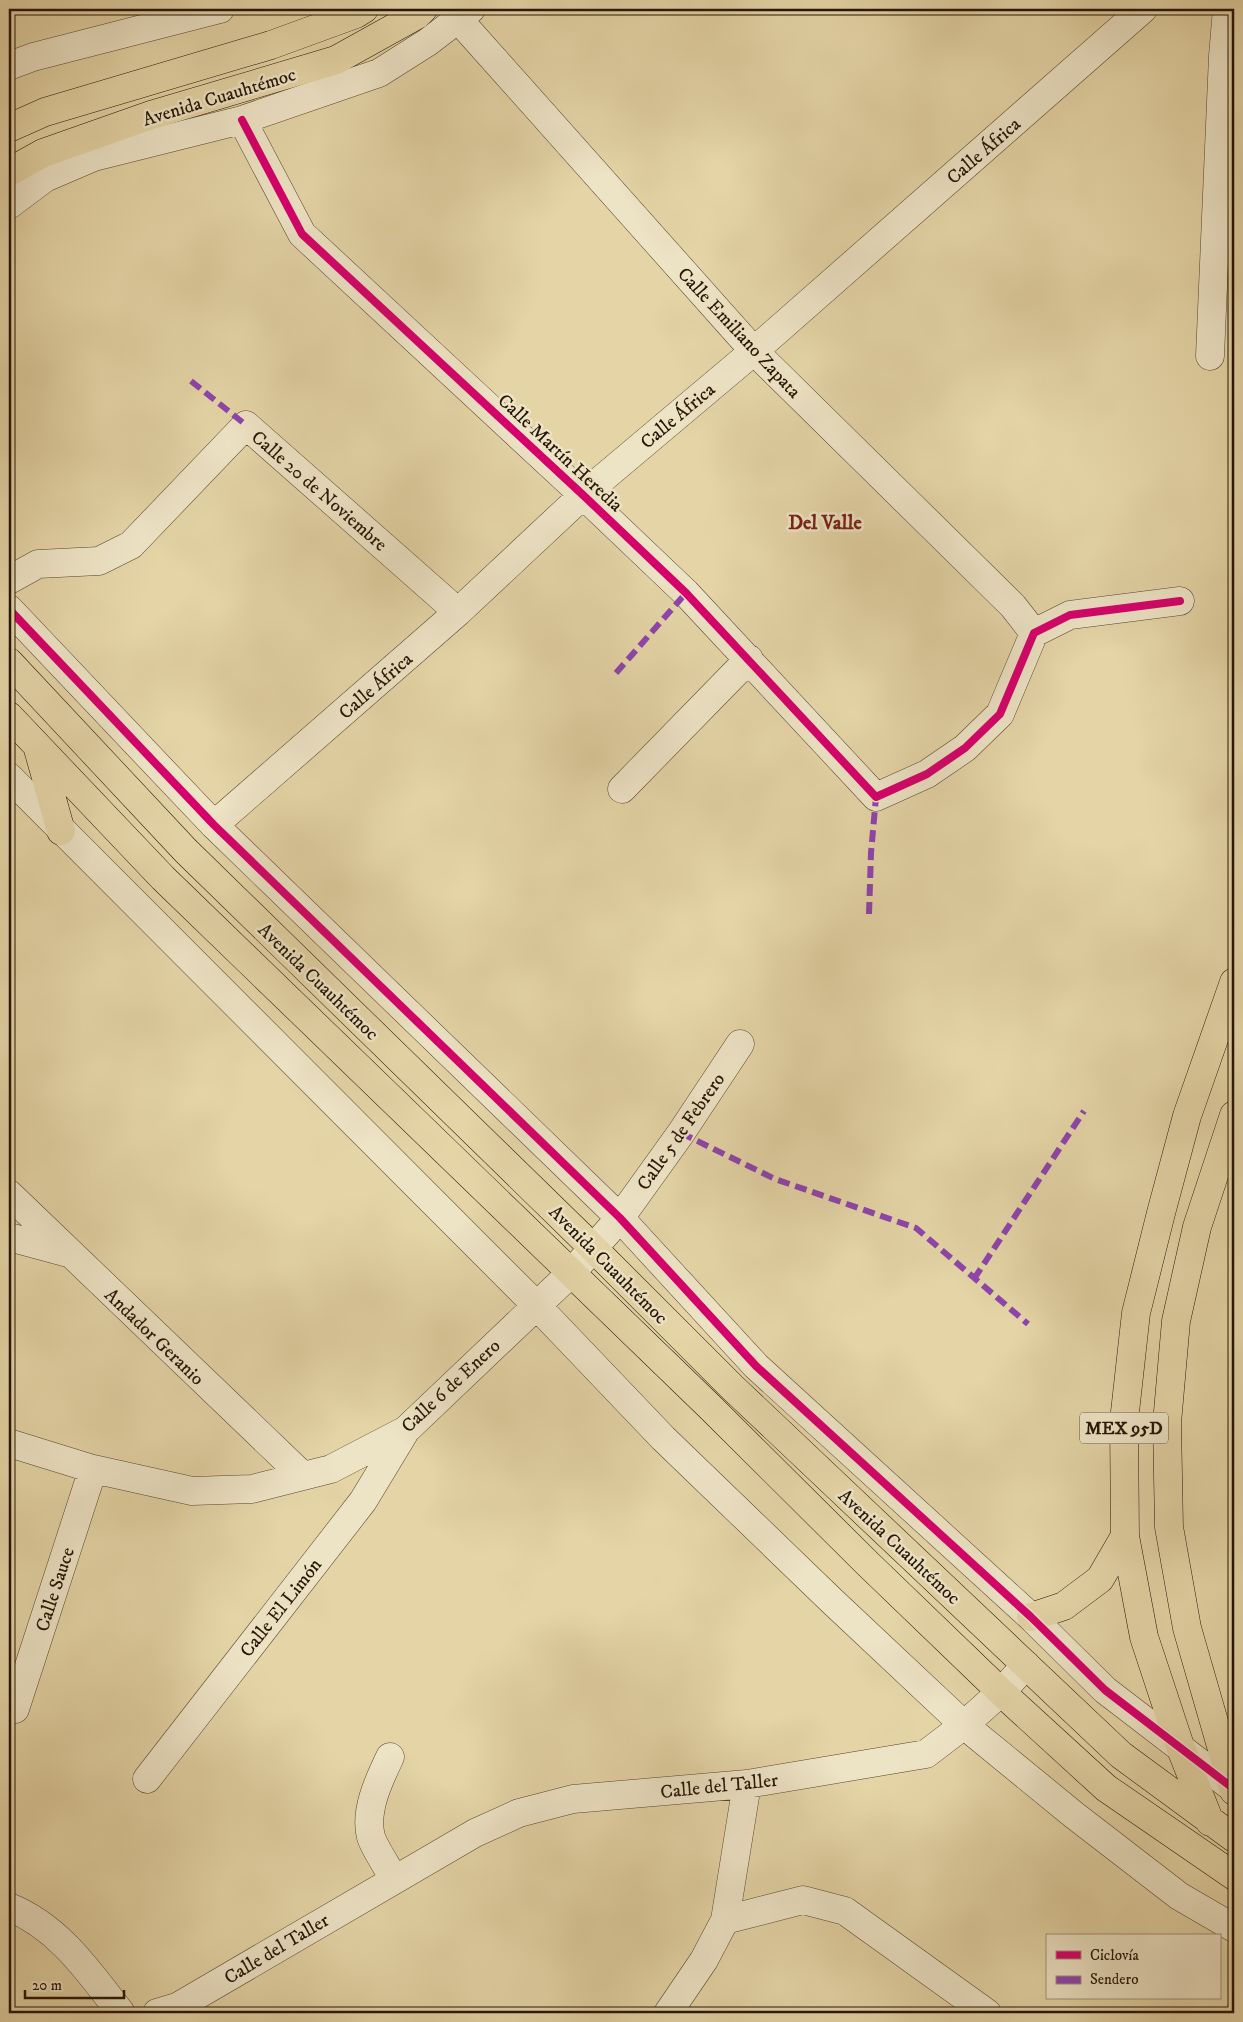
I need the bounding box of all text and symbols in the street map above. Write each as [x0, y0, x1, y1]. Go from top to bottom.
street label: Avenida Cuauhtémoc [140, 63, 299, 132]
street label: Calle África [941, 111, 1026, 189]
street label: Calle Emiliano Zapata [672, 263, 805, 403]
street label: Calle África [635, 377, 720, 454]
street label: Calle Martín Heredia [493, 389, 627, 517]
street label: Calle 20 de Noviembre [246, 426, 392, 557]
district label: Del Valle [788, 511, 863, 536]
street label: Calle África [333, 646, 418, 724]
street label: Avenida Cuauhtémoc [253, 919, 383, 1046]
street label: Calle 5 de Febrero [632, 1069, 730, 1195]
street label: Avenida Cuauhtémoc [544, 1201, 672, 1329]
street label: Andador Geranio [99, 1284, 209, 1390]
street label: Calle 6 de Enero [397, 1334, 505, 1438]
road number: MEX 95D [1080, 1412, 1168, 1444]
street label: Avenida Cuauhtémoc [833, 1485, 965, 1610]
street label: Calle Sauce [31, 1544, 80, 1635]
street label: Calle El Limón [235, 1554, 327, 1662]
street label: Calle del Taller [659, 1769, 779, 1804]
street label: Calle del Taller [220, 1909, 333, 1990]
legend [1046, 1934, 1220, 2000]
text: Ciclovía [1090, 1946, 1139, 1965]
scale bar [25, 1967, 124, 1999]
text: Sendero [1090, 1970, 1138, 1989]
text: 20 m [32, 1976, 62, 1995]

